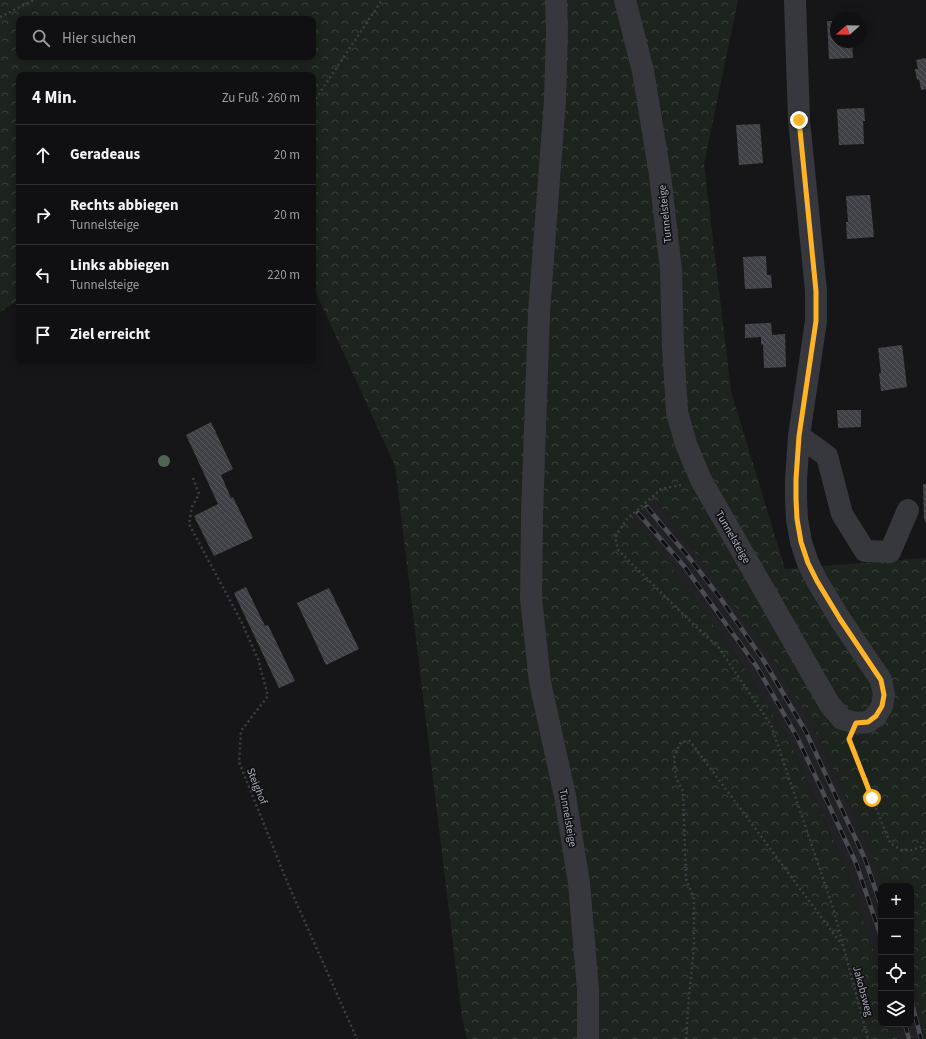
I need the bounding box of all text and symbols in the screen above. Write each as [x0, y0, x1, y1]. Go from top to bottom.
north arrow [830, 12, 866, 48]
search box [16, 16, 316, 60]
icon: search [30, 27, 52, 49]
text: Hier suchen [62, 28, 136, 49]
text: 4 Min. [32, 86, 77, 110]
text: Zu Fuß · 260 m [222, 89, 300, 107]
route end [790, 111, 808, 129]
icon: ahead [32, 144, 54, 166]
text: Geradeaus [70, 144, 140, 165]
text: 20 m [274, 146, 300, 164]
street label: Tunnelsteige [654, 184, 676, 244]
text: Rechts abbiegen [70, 195, 179, 216]
icon: right [32, 204, 54, 226]
text: 20 m [274, 206, 300, 224]
text: Tunnelsteige [70, 216, 139, 234]
text: Links abbiegen [70, 255, 169, 276]
icon: left [32, 264, 54, 286]
text: 220 m [267, 266, 300, 284]
text: Tunnelsteige [70, 276, 139, 294]
icon: arrive [32, 324, 54, 346]
text: Ziel erreicht [70, 324, 150, 345]
street label: Tunnelsteige [712, 508, 754, 567]
street label: Steighof [243, 766, 271, 807]
street label: Tunnelsteige [556, 788, 581, 849]
route start [863, 789, 881, 807]
map controls [878, 883, 914, 1027]
button: + [878, 883, 914, 919]
button: − [878, 919, 914, 955]
button: locate [878, 955, 914, 991]
street label: Jakobsweg [849, 964, 877, 1018]
button: layers [878, 991, 914, 1027]

